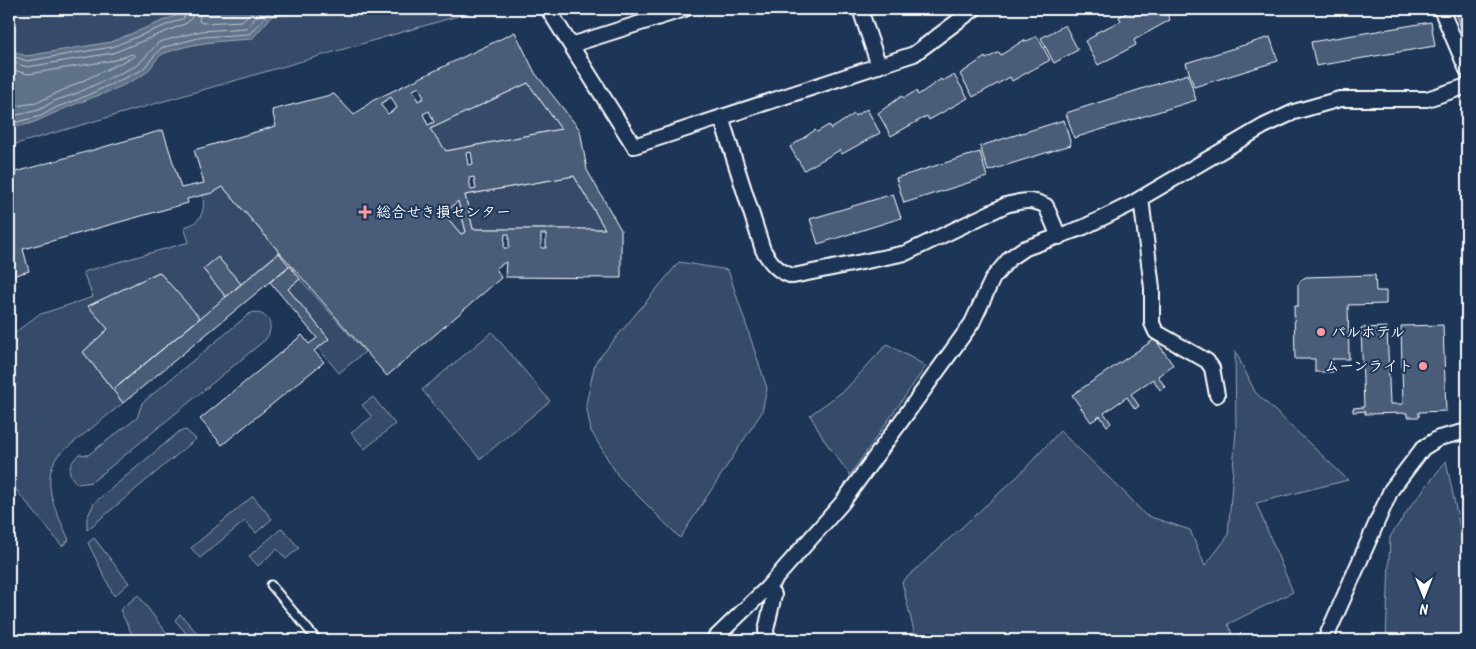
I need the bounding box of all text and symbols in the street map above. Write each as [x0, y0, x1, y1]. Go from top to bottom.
place label: 総合せき損センター [376, 201, 511, 225]
marker: 総合せき損センター [358, 205, 372, 219]
place label: パルホテル [1331, 321, 1405, 345]
marker: パルホテル [1315, 326, 1327, 338]
place label: ムーンライト [1324, 355, 1413, 379]
marker: ムーンライト [1417, 360, 1429, 372]
north arrow [1398, 572, 1448, 622]
text: N [1419, 597, 1428, 619]

